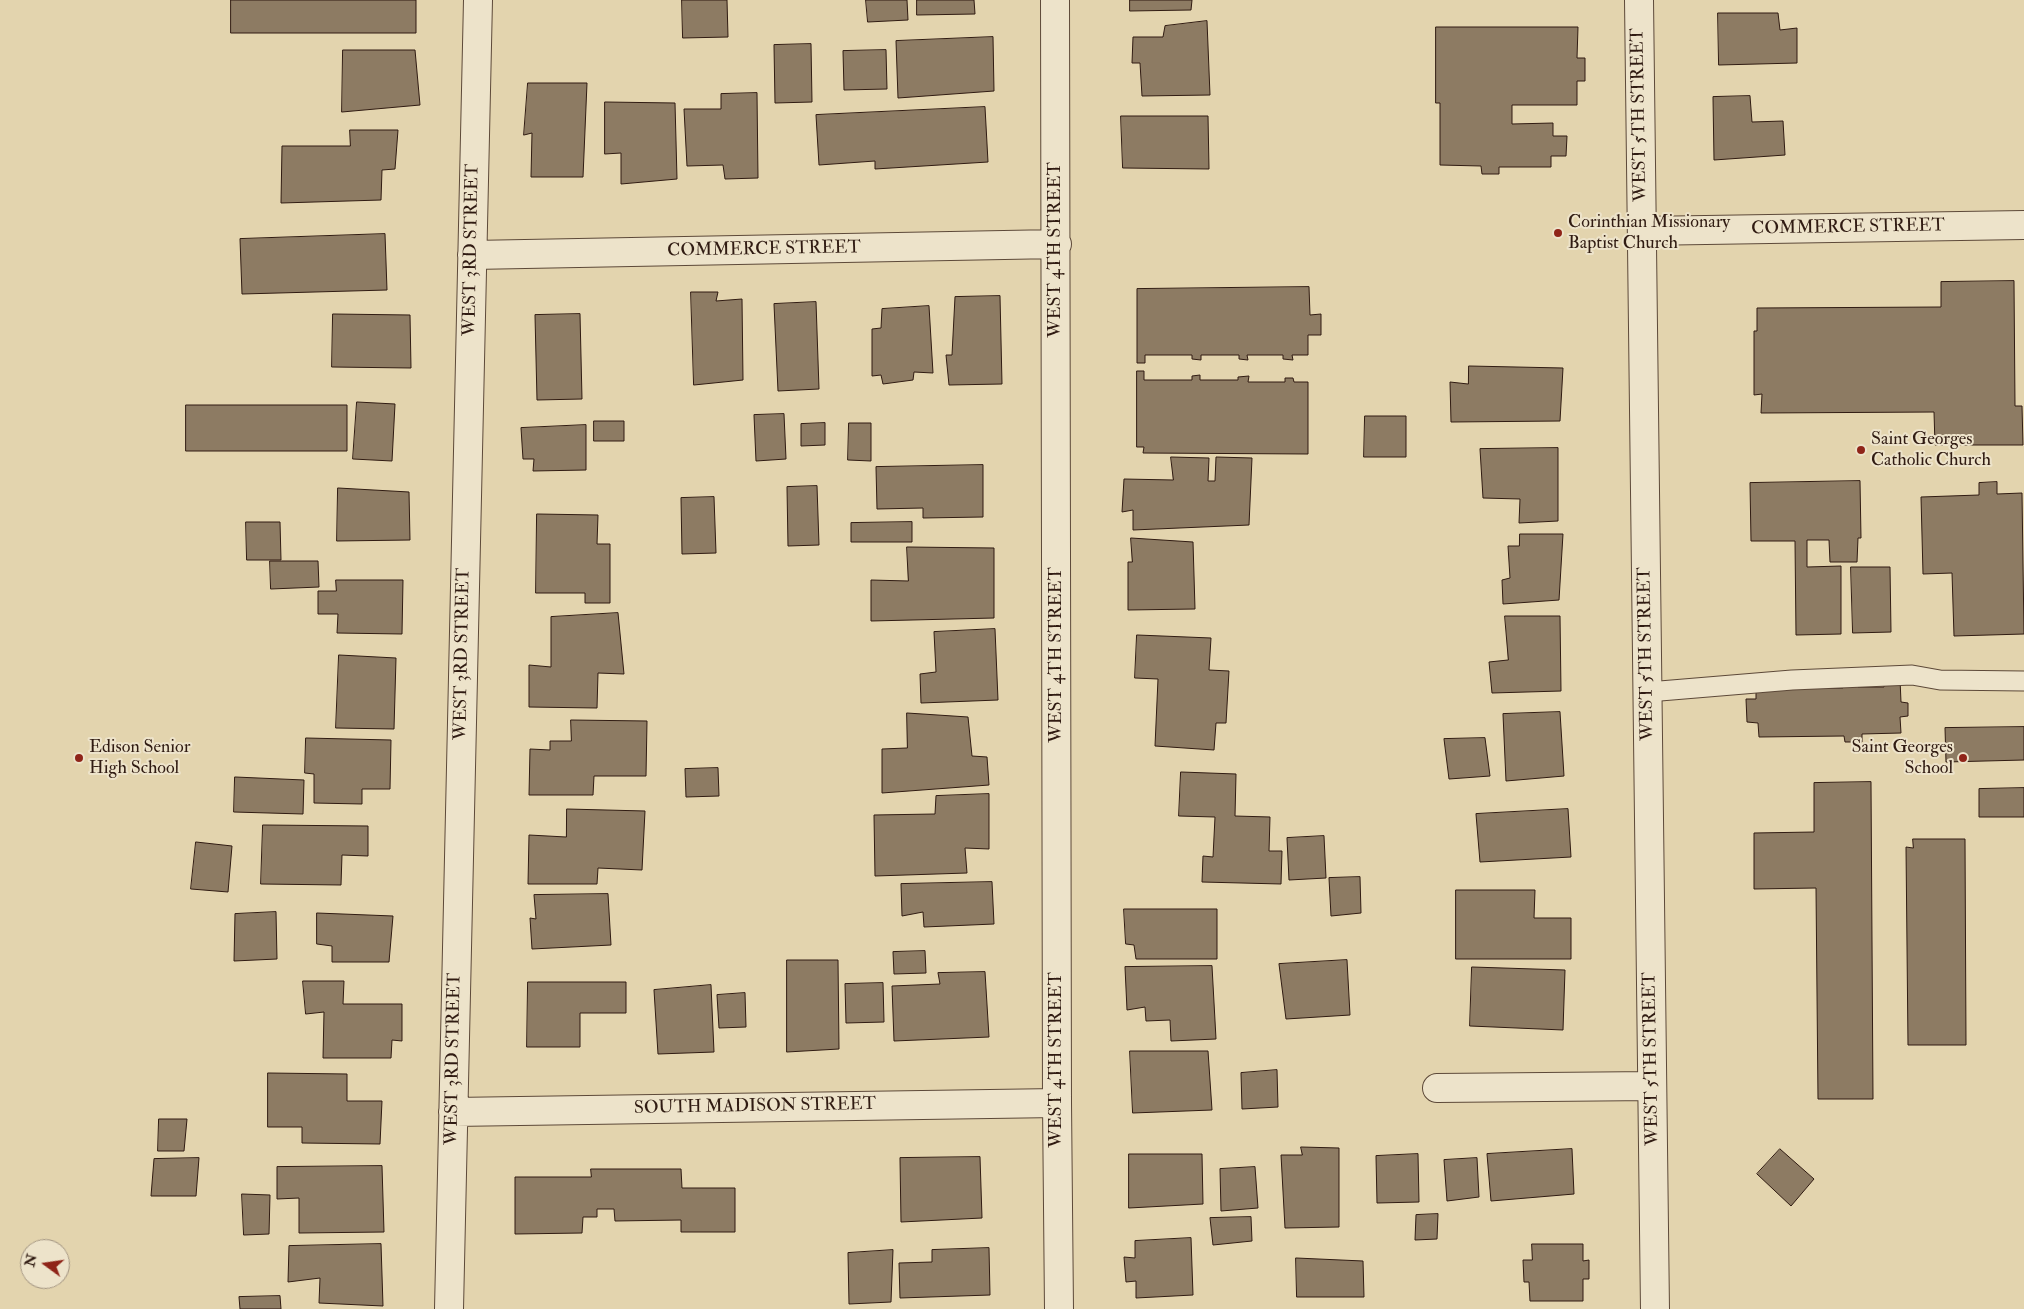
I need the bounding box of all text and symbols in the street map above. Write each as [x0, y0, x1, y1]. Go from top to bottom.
street label: WEST 5TH STREET [1628, 28, 1652, 202]
street label: WEST 4TH STREET [1045, 162, 1067, 338]
street label: WEST 3RD STREET [460, 164, 484, 336]
place label: Corinthian Missionary Baptist Church [1568, 212, 1730, 254]
street label: COMMERCE STREET [1751, 216, 1945, 240]
marker: Corinthian Missionary Baptist Church [1552, 227, 1564, 239]
street label: COMMERCE STREET [667, 238, 861, 262]
place label: Saint Georges Catholic Church [1871, 429, 1991, 472]
marker: Saint Georges Catholic Church [1855, 444, 1867, 456]
street label: WEST 4TH STREET [1046, 567, 1068, 743]
street label: WEST 5TH STREET [1635, 567, 1659, 741]
street label: WEST 3RD STREET [451, 568, 475, 740]
place label: Edison Senior High School [89, 737, 190, 780]
place label: Saint Georges School [1851, 737, 1953, 780]
marker: Edison Senior High School [73, 752, 85, 764]
marker: Saint Georges School [1957, 752, 1969, 764]
street label: WEST 4TH STREET [1046, 972, 1068, 1148]
street label: WEST 5TH STREET [1640, 972, 1664, 1146]
street label: WEST 3RD STREET [442, 973, 466, 1145]
street label: SOUTH MADISON STREET [634, 1094, 876, 1120]
north arrow [20, 1239, 70, 1289]
text: N [21, 1252, 41, 1269]

